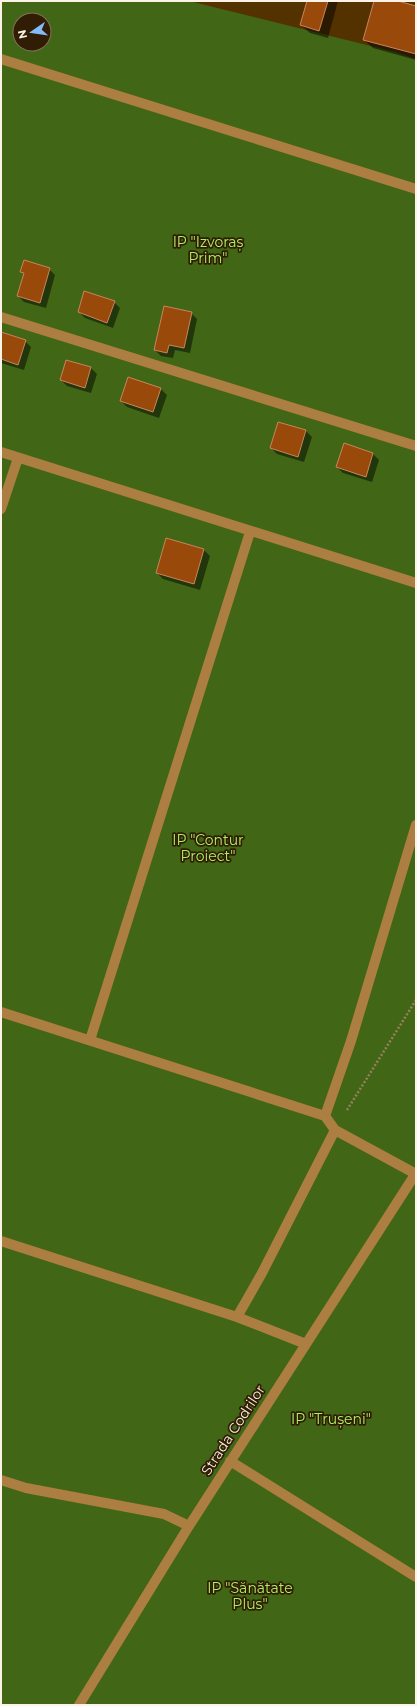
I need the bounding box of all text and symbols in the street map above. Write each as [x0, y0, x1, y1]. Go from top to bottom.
north arrow [12, 12, 52, 52]
text: N [14, 28, 30, 40]
park label: IP "Izvoraș Prim" [173, 233, 244, 267]
park label: IP "Contur Proiect" [172, 831, 244, 865]
street label: Strada Codrilor [197, 1381, 269, 1479]
park label: IP "Trușeni" [291, 1410, 371, 1429]
park label: IP "Sănătate Plus" [207, 1579, 293, 1613]

